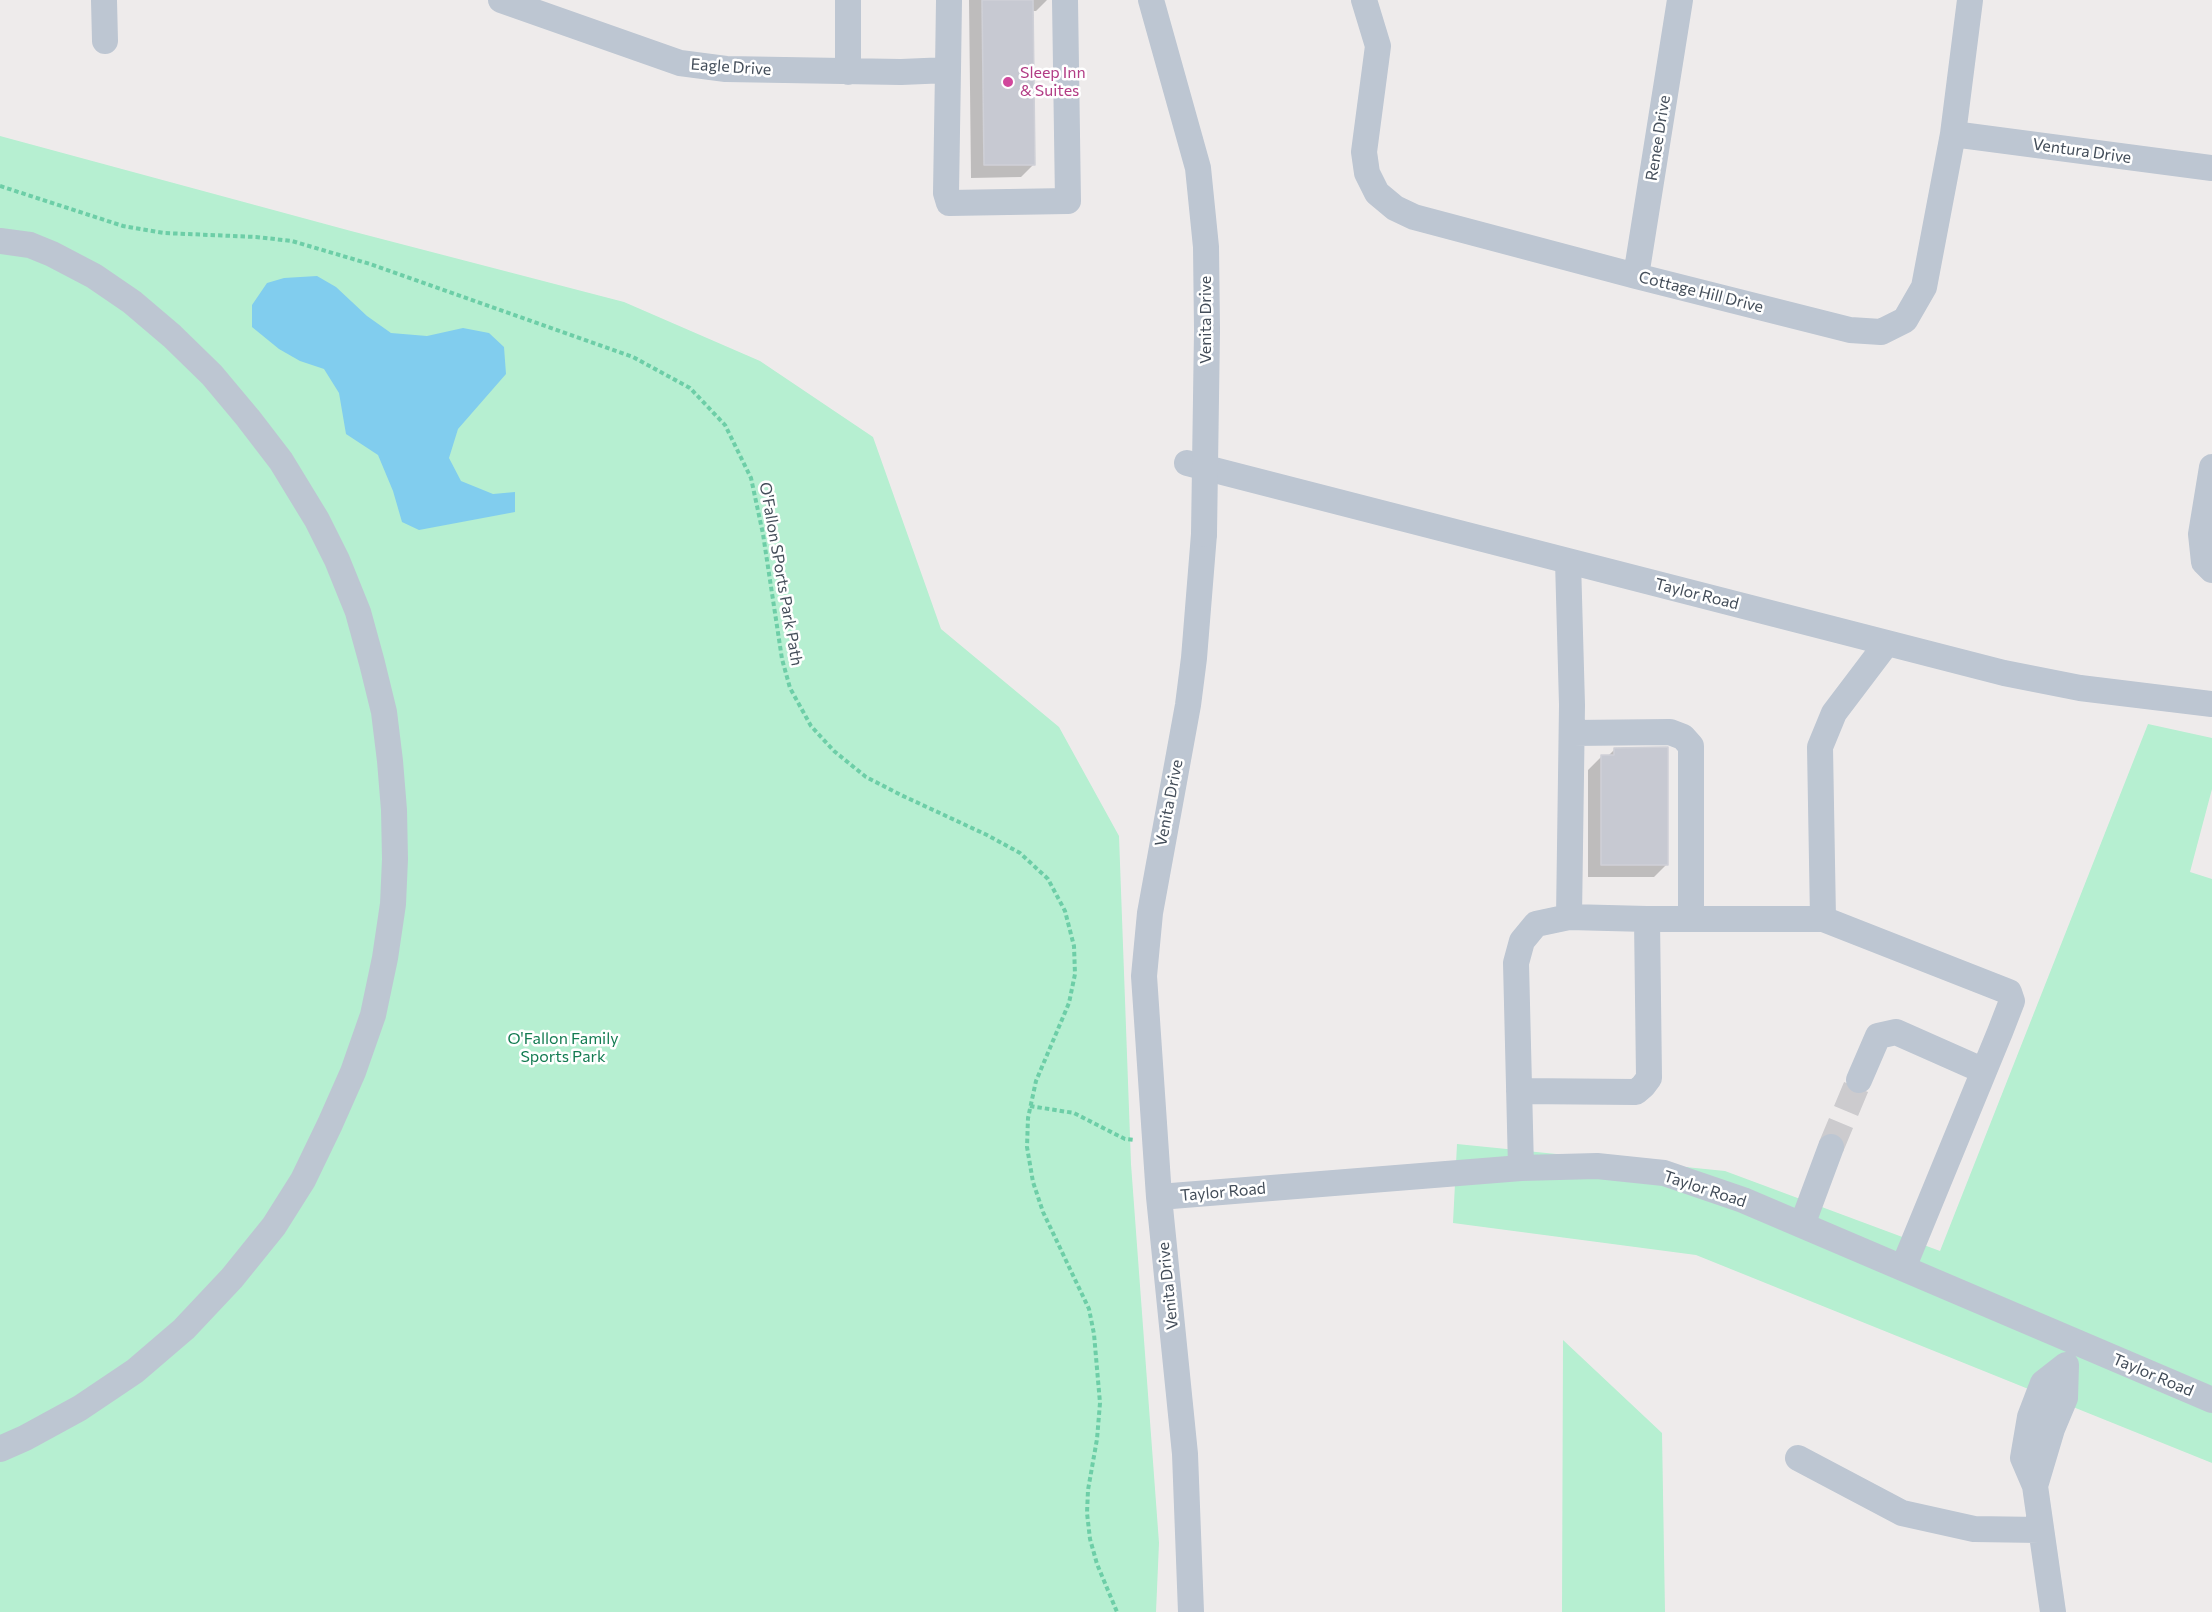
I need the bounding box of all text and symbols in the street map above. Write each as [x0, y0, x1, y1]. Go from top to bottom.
street label: Eagle Drive [690, 55, 772, 79]
place label: Sleep Inn & Suites [1020, 63, 1086, 101]
marker: Sleep Inn & Suites [1001, 75, 1015, 89]
street label: Renee Drive [1642, 94, 1674, 182]
street label: Ventura Drive [2032, 135, 2132, 167]
street label: Cottage Hill Drive [1637, 267, 1765, 317]
street label: Venita Drive [1196, 276, 1216, 364]
street label: O'Fallon SPorts Park Path [755, 481, 807, 667]
street label: Taylor Road [1653, 574, 1741, 614]
street label: Venita Drive [1151, 758, 1187, 848]
park label: O'Fallon Family Sports Park [507, 1029, 619, 1067]
street label: Taylor Road [1661, 1167, 1749, 1211]
street label: Taylor Road [1179, 1179, 1267, 1205]
street label: Venita Drive [1154, 1241, 1182, 1331]
street label: Taylor Road [2110, 1349, 2196, 1401]

